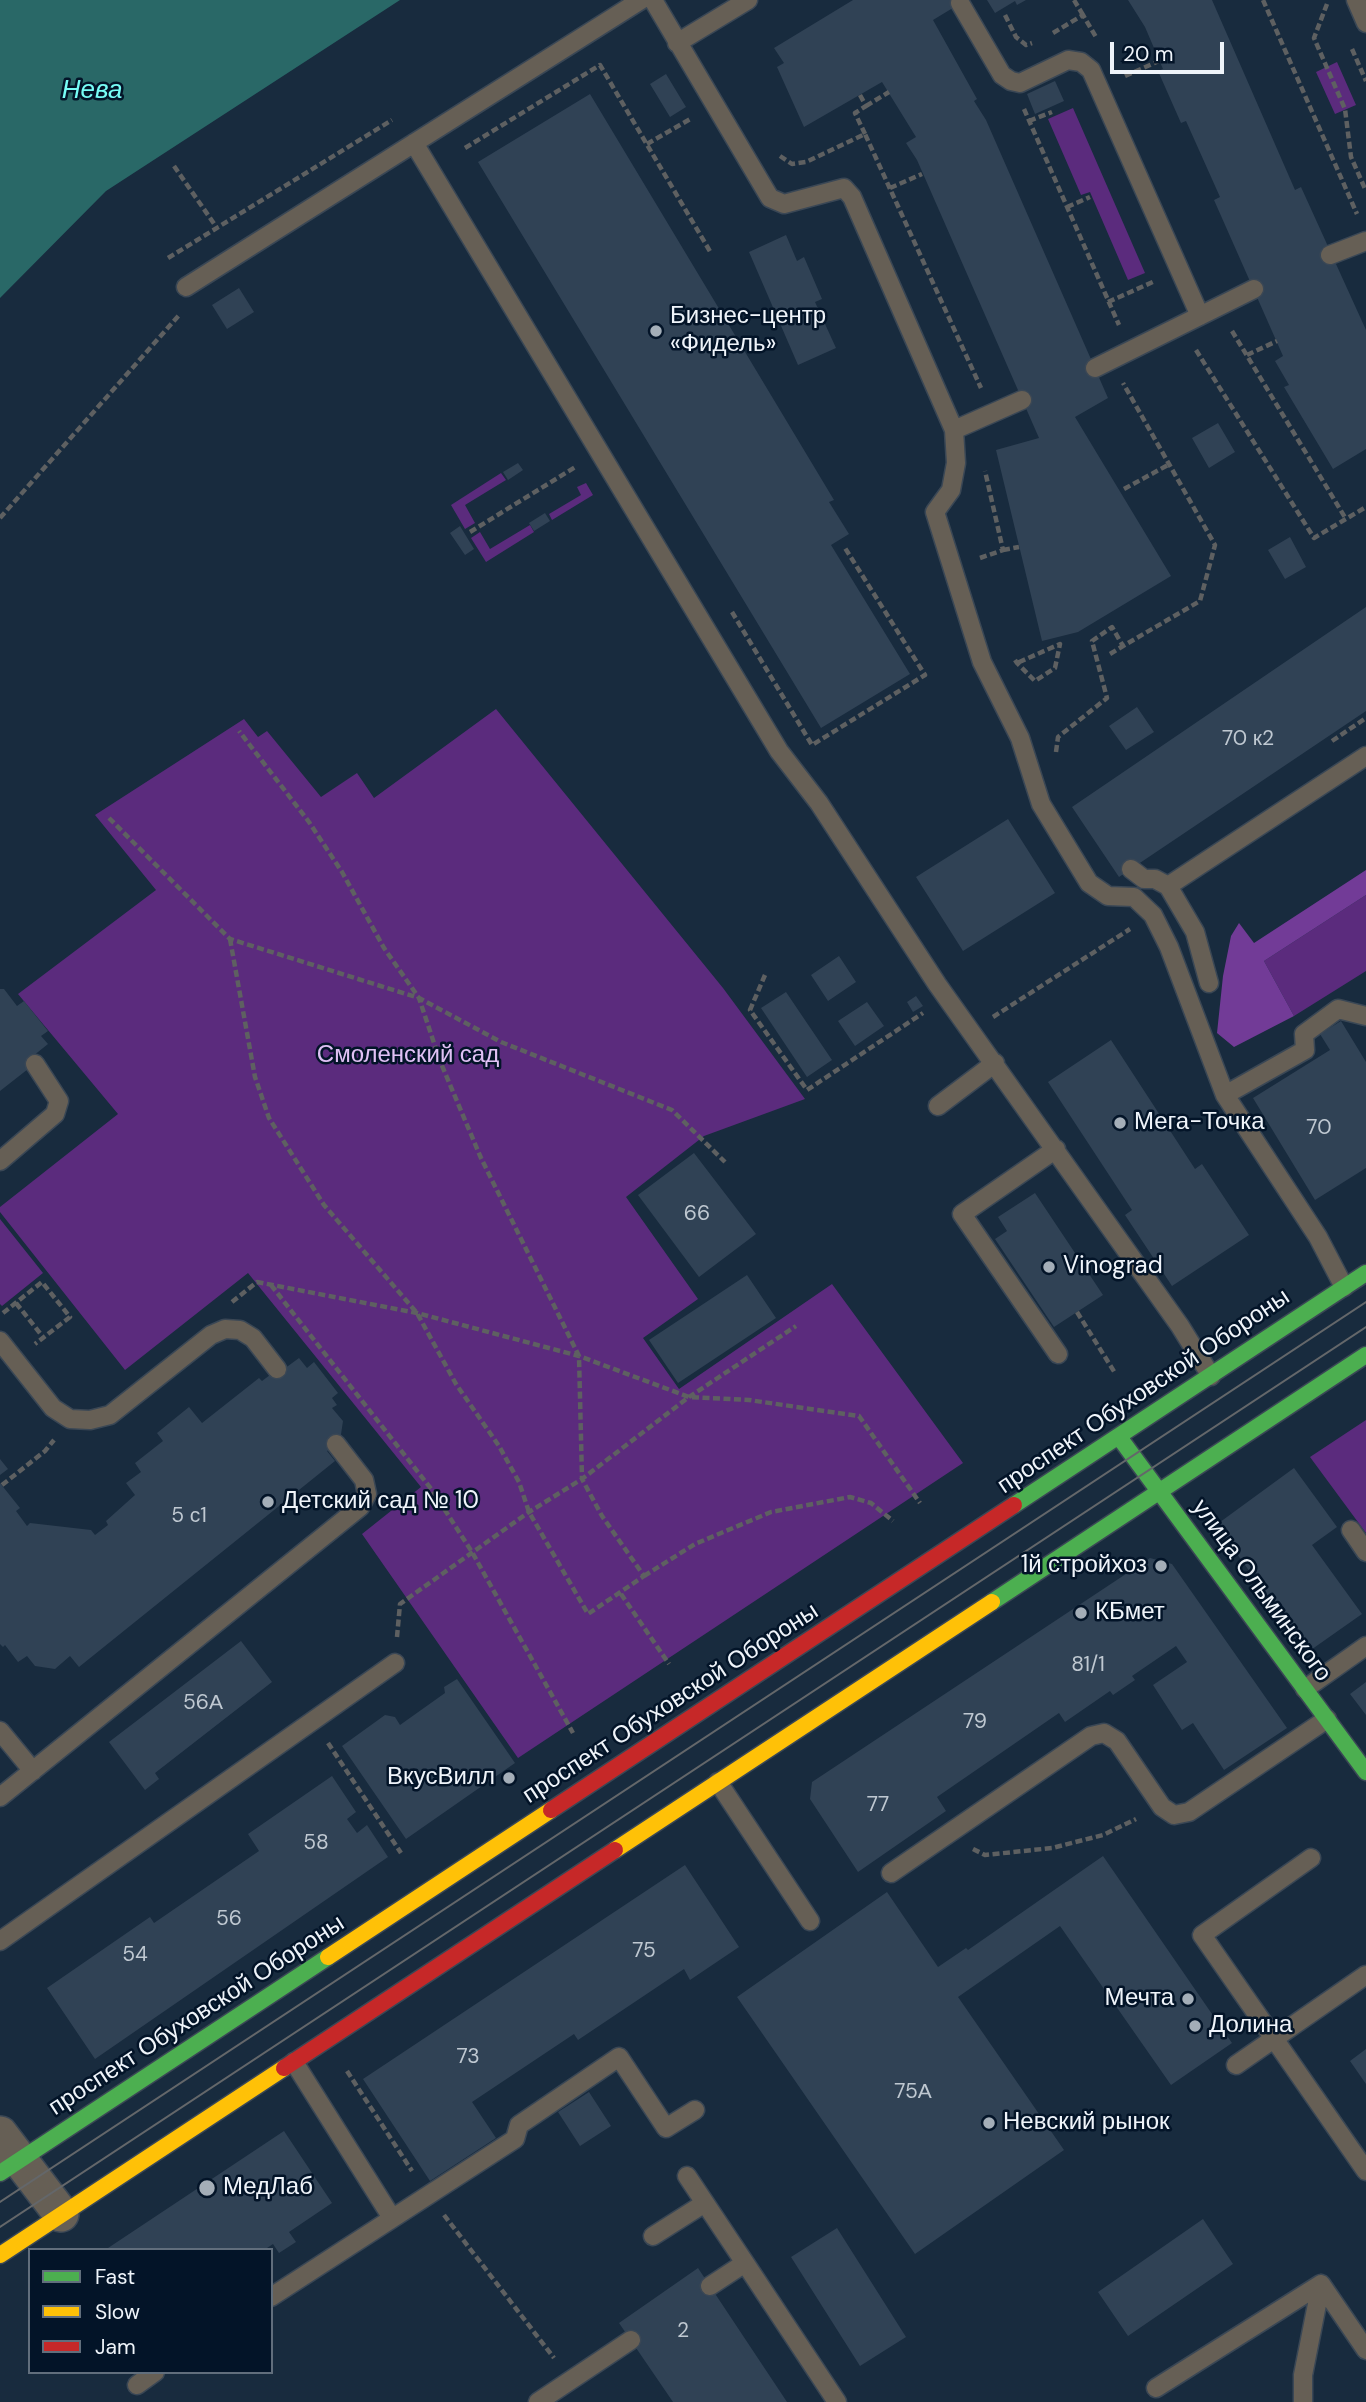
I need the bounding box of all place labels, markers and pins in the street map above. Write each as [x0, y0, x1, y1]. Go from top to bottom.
place label: Бизнес-центр «Фидель» [670, 303, 826, 359]
marker: Бизнес-центр «Фидель» [648, 323, 664, 339]
place label: Мега-Точка [1134, 1109, 1265, 1137]
marker: Мега-Точка [1112, 1115, 1128, 1131]
place label: Vinograd [1063, 1253, 1163, 1281]
marker: Vinograd [1041, 1259, 1057, 1275]
place label: Детский сад № 10 [282, 1488, 479, 1516]
marker: Детский сад № 10 [260, 1494, 276, 1510]
place label: 1й стройхоз [1021, 1552, 1147, 1580]
marker: 1й стройхоз [1153, 1558, 1169, 1574]
place label: КБмет [1095, 1599, 1165, 1627]
marker: КБмет [1073, 1605, 1089, 1621]
place label: ВкусВилл [387, 1764, 495, 1792]
marker: ВкусВилл [501, 1770, 517, 1786]
place label: Мечта [1105, 1985, 1174, 2013]
marker: Мечта [1180, 1991, 1196, 2007]
place label: Долина [1209, 2012, 1292, 2040]
marker: Долина [1187, 2018, 1203, 2034]
place label: Невский рынок [1003, 2109, 1170, 2137]
marker: Невский рынок [981, 2115, 997, 2131]
place label: МедЛаб [223, 2174, 313, 2202]
marker: МедЛаб [197, 2178, 217, 2198]

